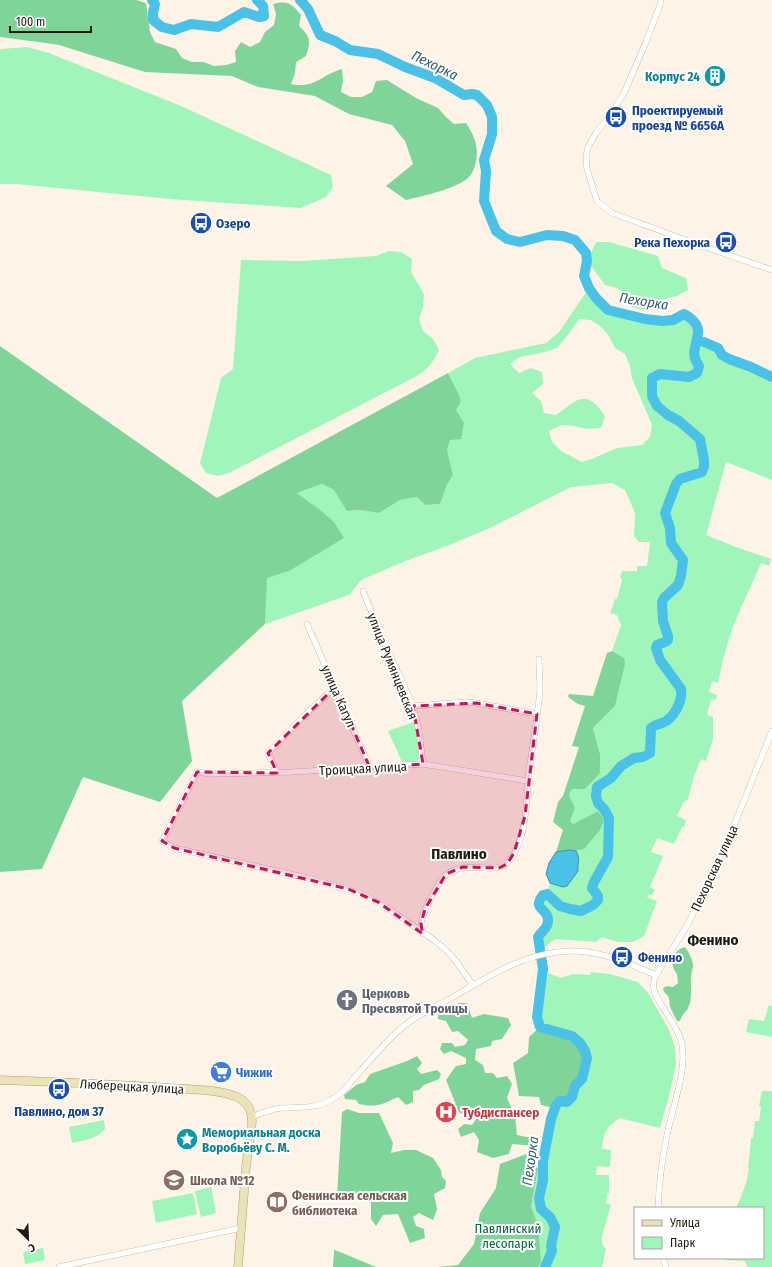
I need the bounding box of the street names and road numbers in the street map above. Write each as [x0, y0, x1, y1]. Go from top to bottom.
street label: улица Румянцевская [364, 611, 421, 722]
street label: улица Кагул [318, 663, 359, 730]
street label: Троицкая улица [319, 759, 407, 778]
street label: Пехорская улица [688, 823, 741, 914]
street label: Люберецкая улица [79, 1076, 185, 1097]

